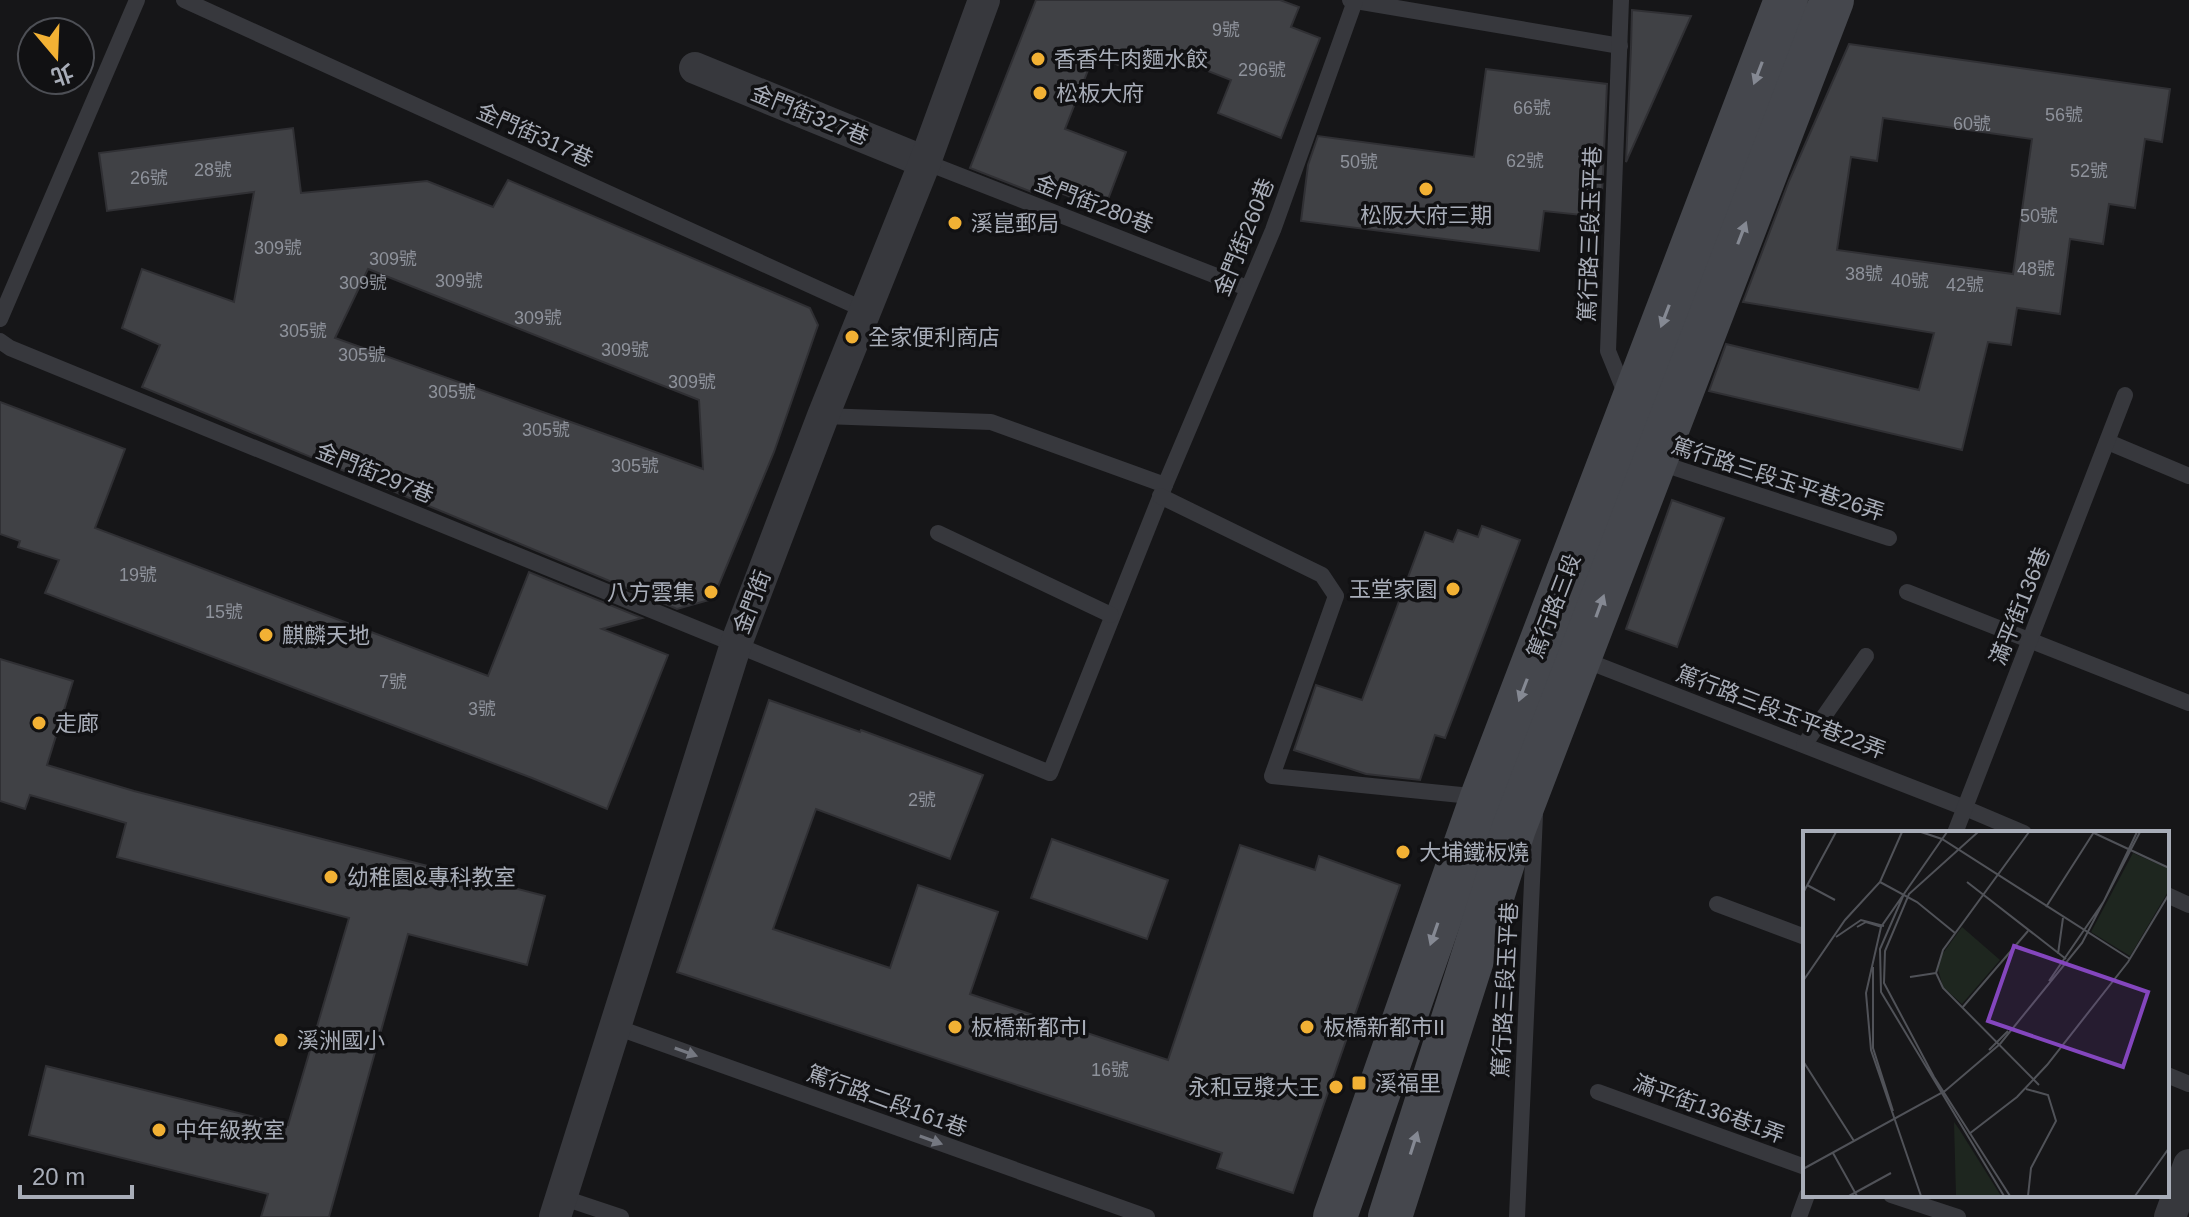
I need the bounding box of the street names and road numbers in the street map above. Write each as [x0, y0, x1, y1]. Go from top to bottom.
street label: 金門街327巷 [747, 80, 873, 150]
street label: 金門街317巷 [473, 98, 597, 172]
street label: 篤行路三段玉平巷 [1574, 146, 1606, 322]
street label: 金門街280巷 [1031, 170, 1157, 238]
street label: 金門街260巷 [1209, 174, 1279, 300]
street label: 篤行路三段玉平巷26弄 [1668, 433, 1888, 525]
street label: 金門街297巷 [312, 438, 438, 508]
street label: 滿平街136巷 [1985, 543, 2055, 669]
street label: 篤行路三段 [1523, 550, 1585, 662]
street label: 金門街 [729, 567, 775, 637]
street label: 篤行路三段玉平巷22弄 [1673, 660, 1889, 764]
street label: 篤行路三段玉平巷 [1488, 901, 1522, 1079]
street label: 篤行路二段161巷 [803, 1060, 971, 1142]
street label: 滿平街136巷1弄 [1630, 1070, 1788, 1148]

